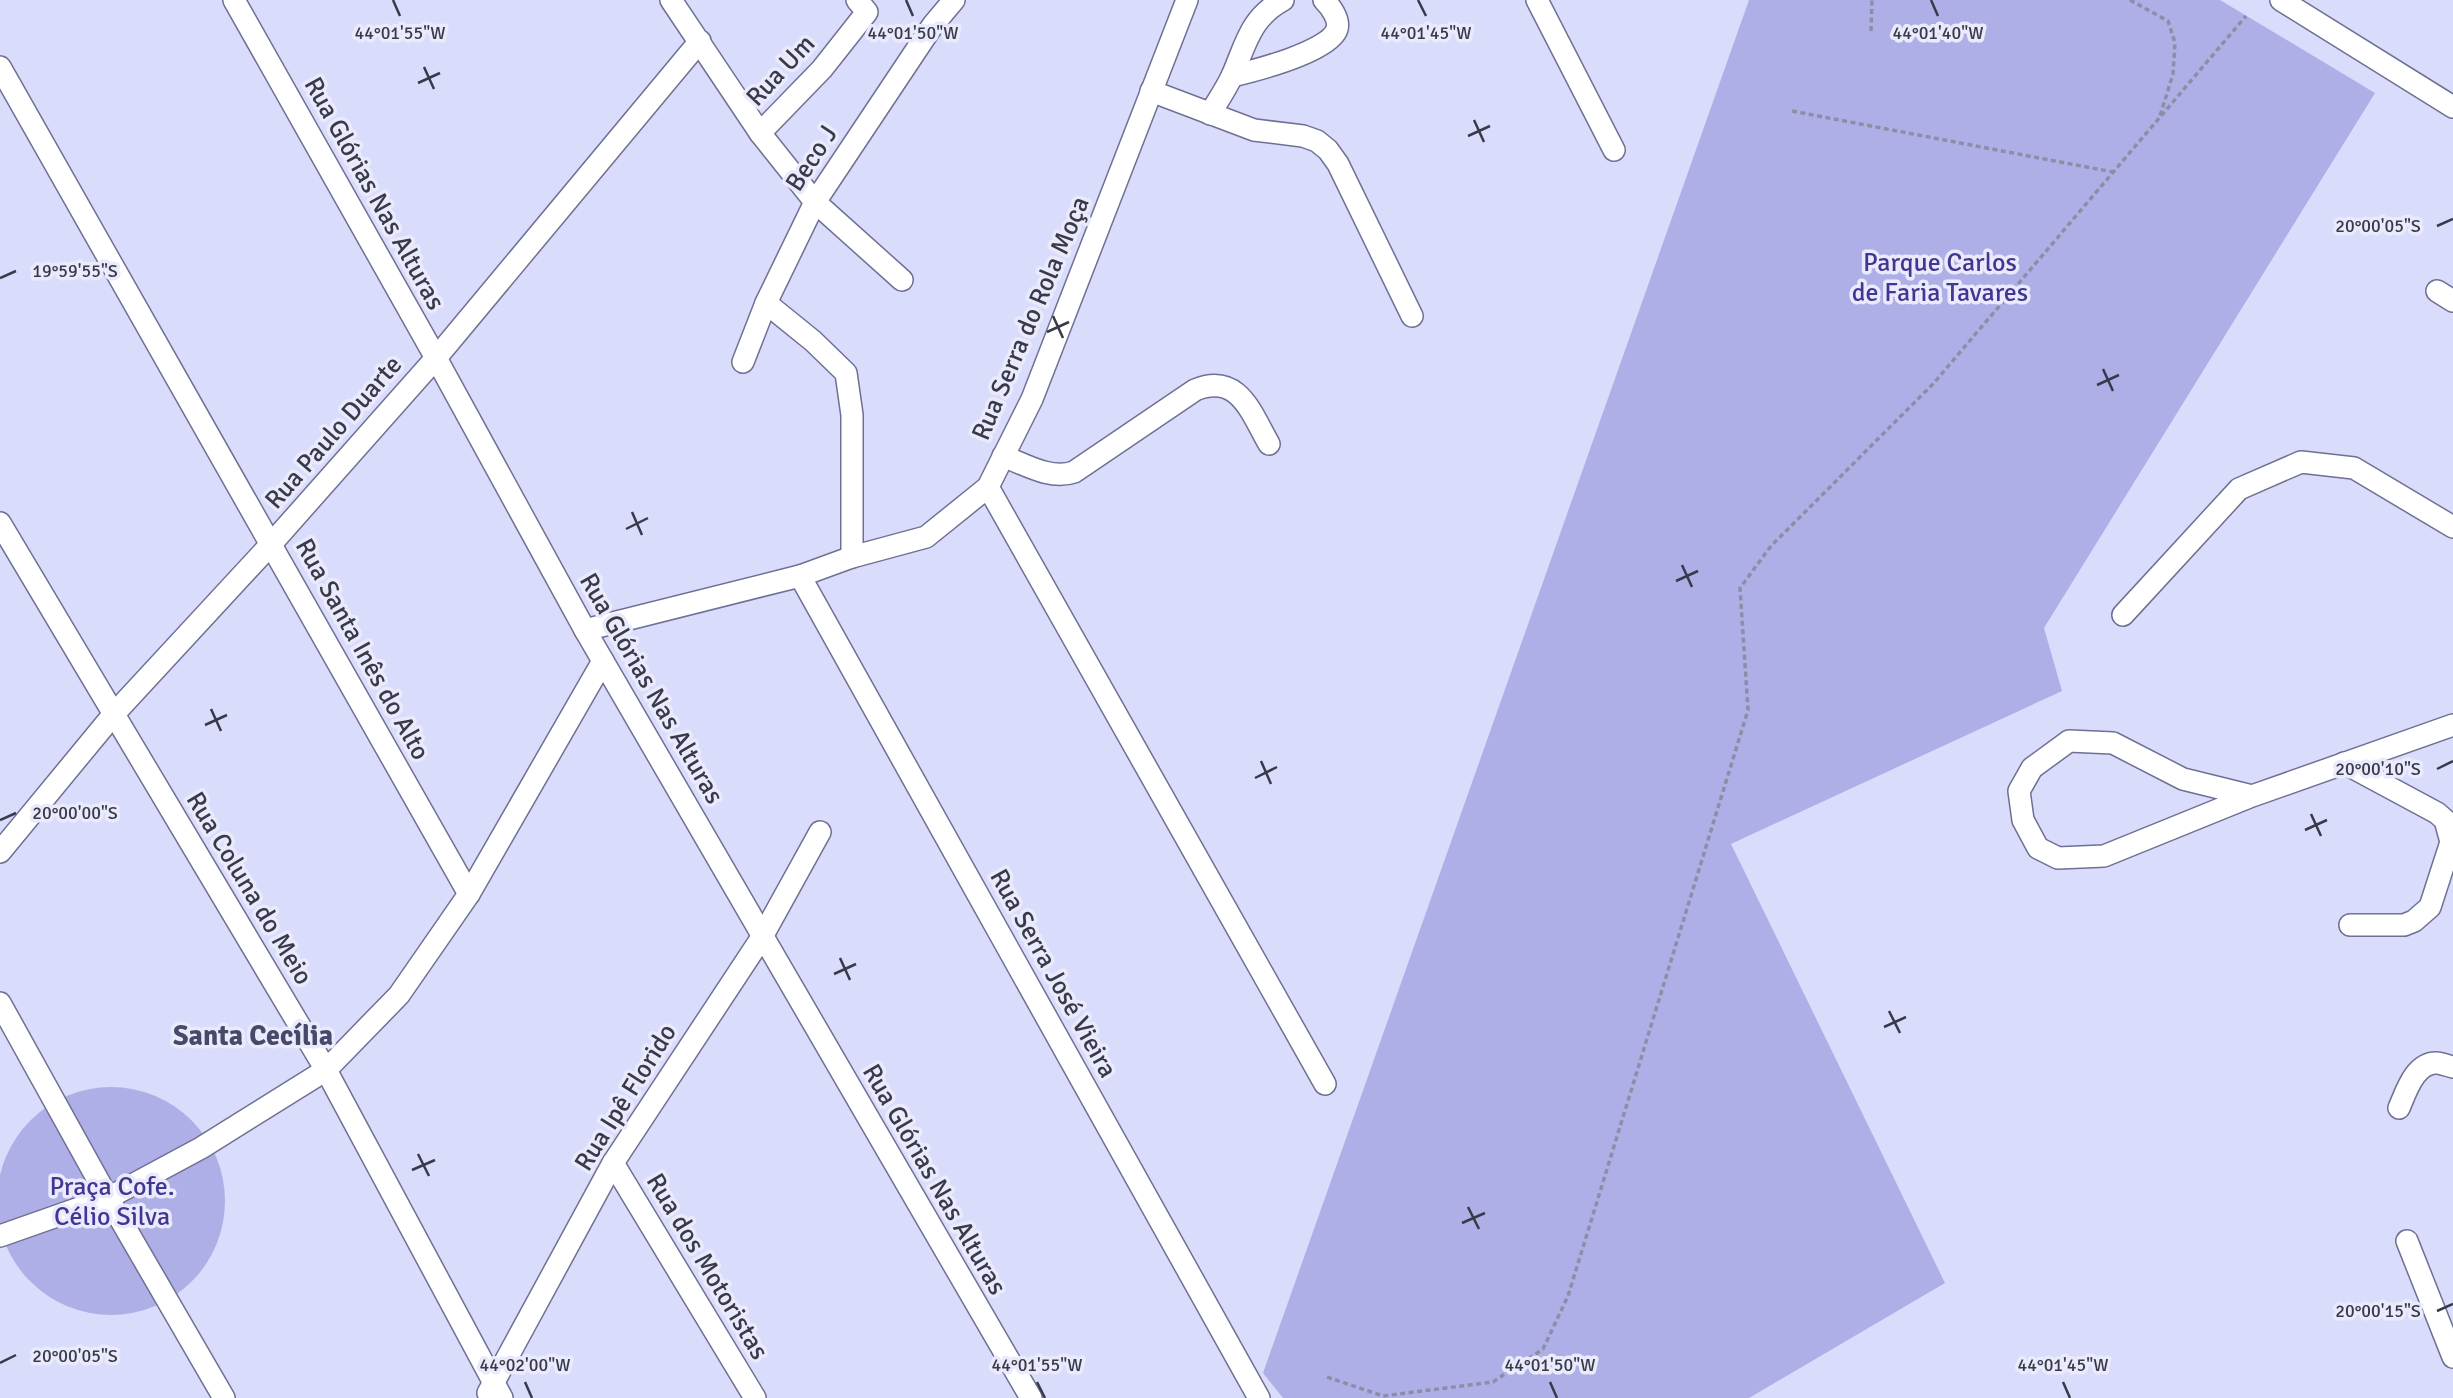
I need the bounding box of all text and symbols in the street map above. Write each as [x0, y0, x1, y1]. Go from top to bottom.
text: 44°01'55"W [355, 22, 445, 44]
text: 44°01'50"W [868, 22, 958, 44]
text: 44°01'45"W [1381, 22, 1471, 44]
text: 44°01'40"W [1893, 22, 1983, 44]
street label: Rua Um [740, 28, 822, 113]
street label: Rua Glórias Nas Alturas [297, 72, 451, 315]
street label: Beco J [779, 120, 845, 197]
street label: Rua Serra do Rola Moça [965, 192, 1097, 445]
text: 20°00'05"S [2335, 215, 2421, 237]
park label: Parque Carlos de Faria Tavares [1852, 247, 2028, 309]
text: 19°59'55"S [32, 260, 118, 282]
street label: Rua Paulo Duarte [258, 349, 409, 516]
street label: Rua Santa Inês do Alto [288, 533, 436, 766]
street label: Rua Glórias Nas Alturas [572, 567, 730, 810]
text: 20°00'10"S [2335, 758, 2421, 780]
street label: Rua Coluna do Meio [179, 786, 319, 991]
text: 20°00'00"S [32, 802, 118, 824]
street label: Rua Serra José Vieira [983, 864, 1124, 1083]
street label: Rua Ipê Florido [568, 1018, 684, 1177]
district label: Santa Cecília [173, 1019, 333, 1053]
street label: Rua Glórias Nas Alturas [855, 1058, 1013, 1301]
street label: Rua dos Motoristas [639, 1168, 775, 1365]
park label: Praça Cofe. Célio Silva [49, 1171, 175, 1233]
text: 20°00'15"S [2335, 1300, 2421, 1322]
text: 20°00'05"S [32, 1345, 118, 1367]
text: 44°02'00"W [480, 1354, 570, 1376]
text: 44°01'55"W [992, 1354, 1082, 1376]
text: 44°01'50"W [1505, 1354, 1595, 1376]
text: 44°01'45"W [2018, 1354, 2108, 1376]

